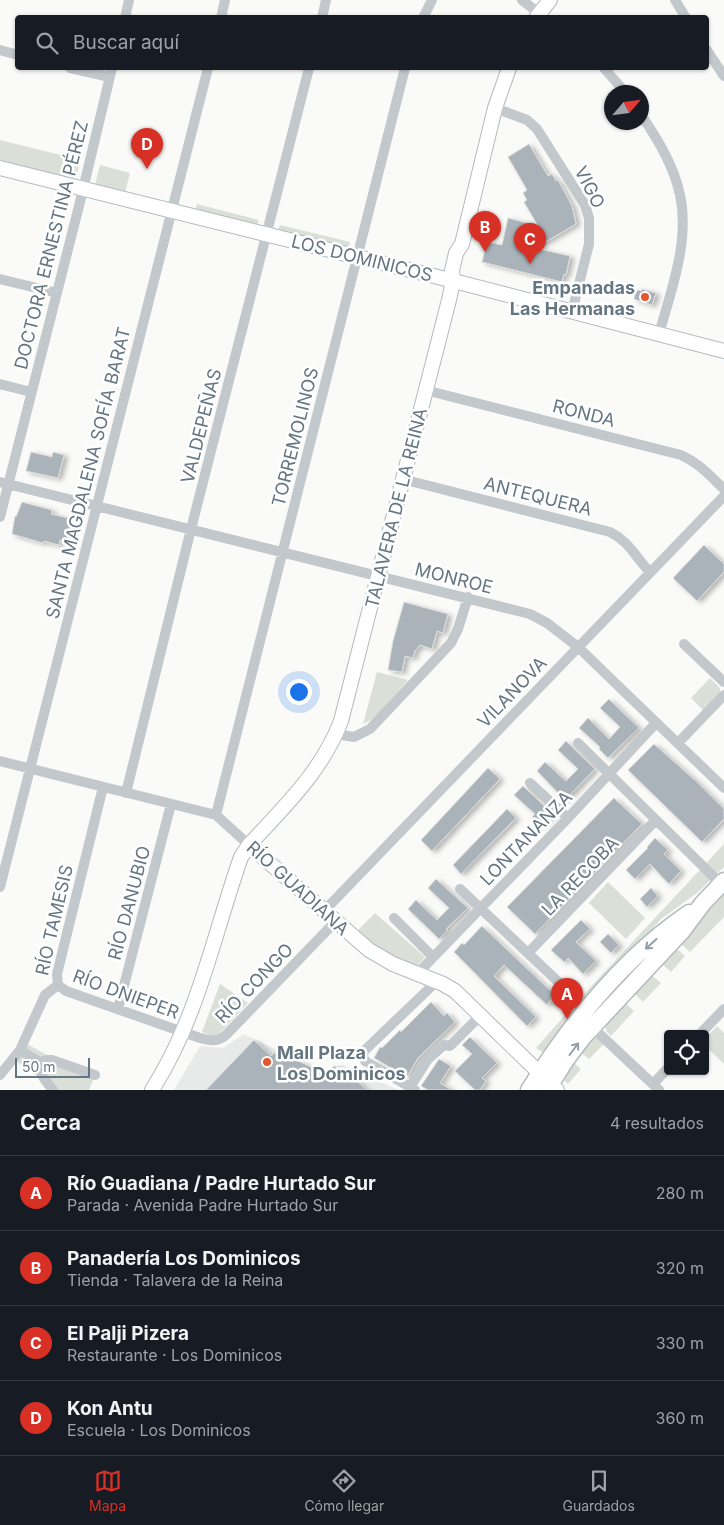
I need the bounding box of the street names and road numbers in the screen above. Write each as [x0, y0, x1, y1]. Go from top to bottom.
street label: DOCTORA ERNESTINA PÉREZ [9, 118, 92, 372]
street label: VIGO [571, 162, 609, 212]
street label: LOS DOMINICOS [289, 230, 435, 286]
street label: SANTA MAGDALENA SOFÍA BARAT [41, 325, 134, 621]
street label: TORREMOLINOS [268, 365, 322, 509]
street label: VALDEPEÑAS [176, 366, 225, 486]
street label: RONDA [551, 395, 617, 431]
street label: TALAVERA DE LA REINA [361, 406, 431, 610]
street label: ANTEQUERA [482, 472, 594, 520]
street label: MONROE [413, 558, 495, 598]
street label: VILANOVA [473, 652, 551, 732]
street label: LONTANANZA [476, 787, 576, 889]
street label: LA RECOBA [537, 832, 623, 920]
street label: RÍO GUADIANA [243, 836, 354, 939]
street label: RÍO DANUBIO [103, 843, 154, 962]
street label: RÍO TAMESIS [30, 862, 77, 977]
street label: RÍO CONGO [210, 938, 297, 1027]
street label: RÍO DNIEPER [70, 964, 183, 1023]

